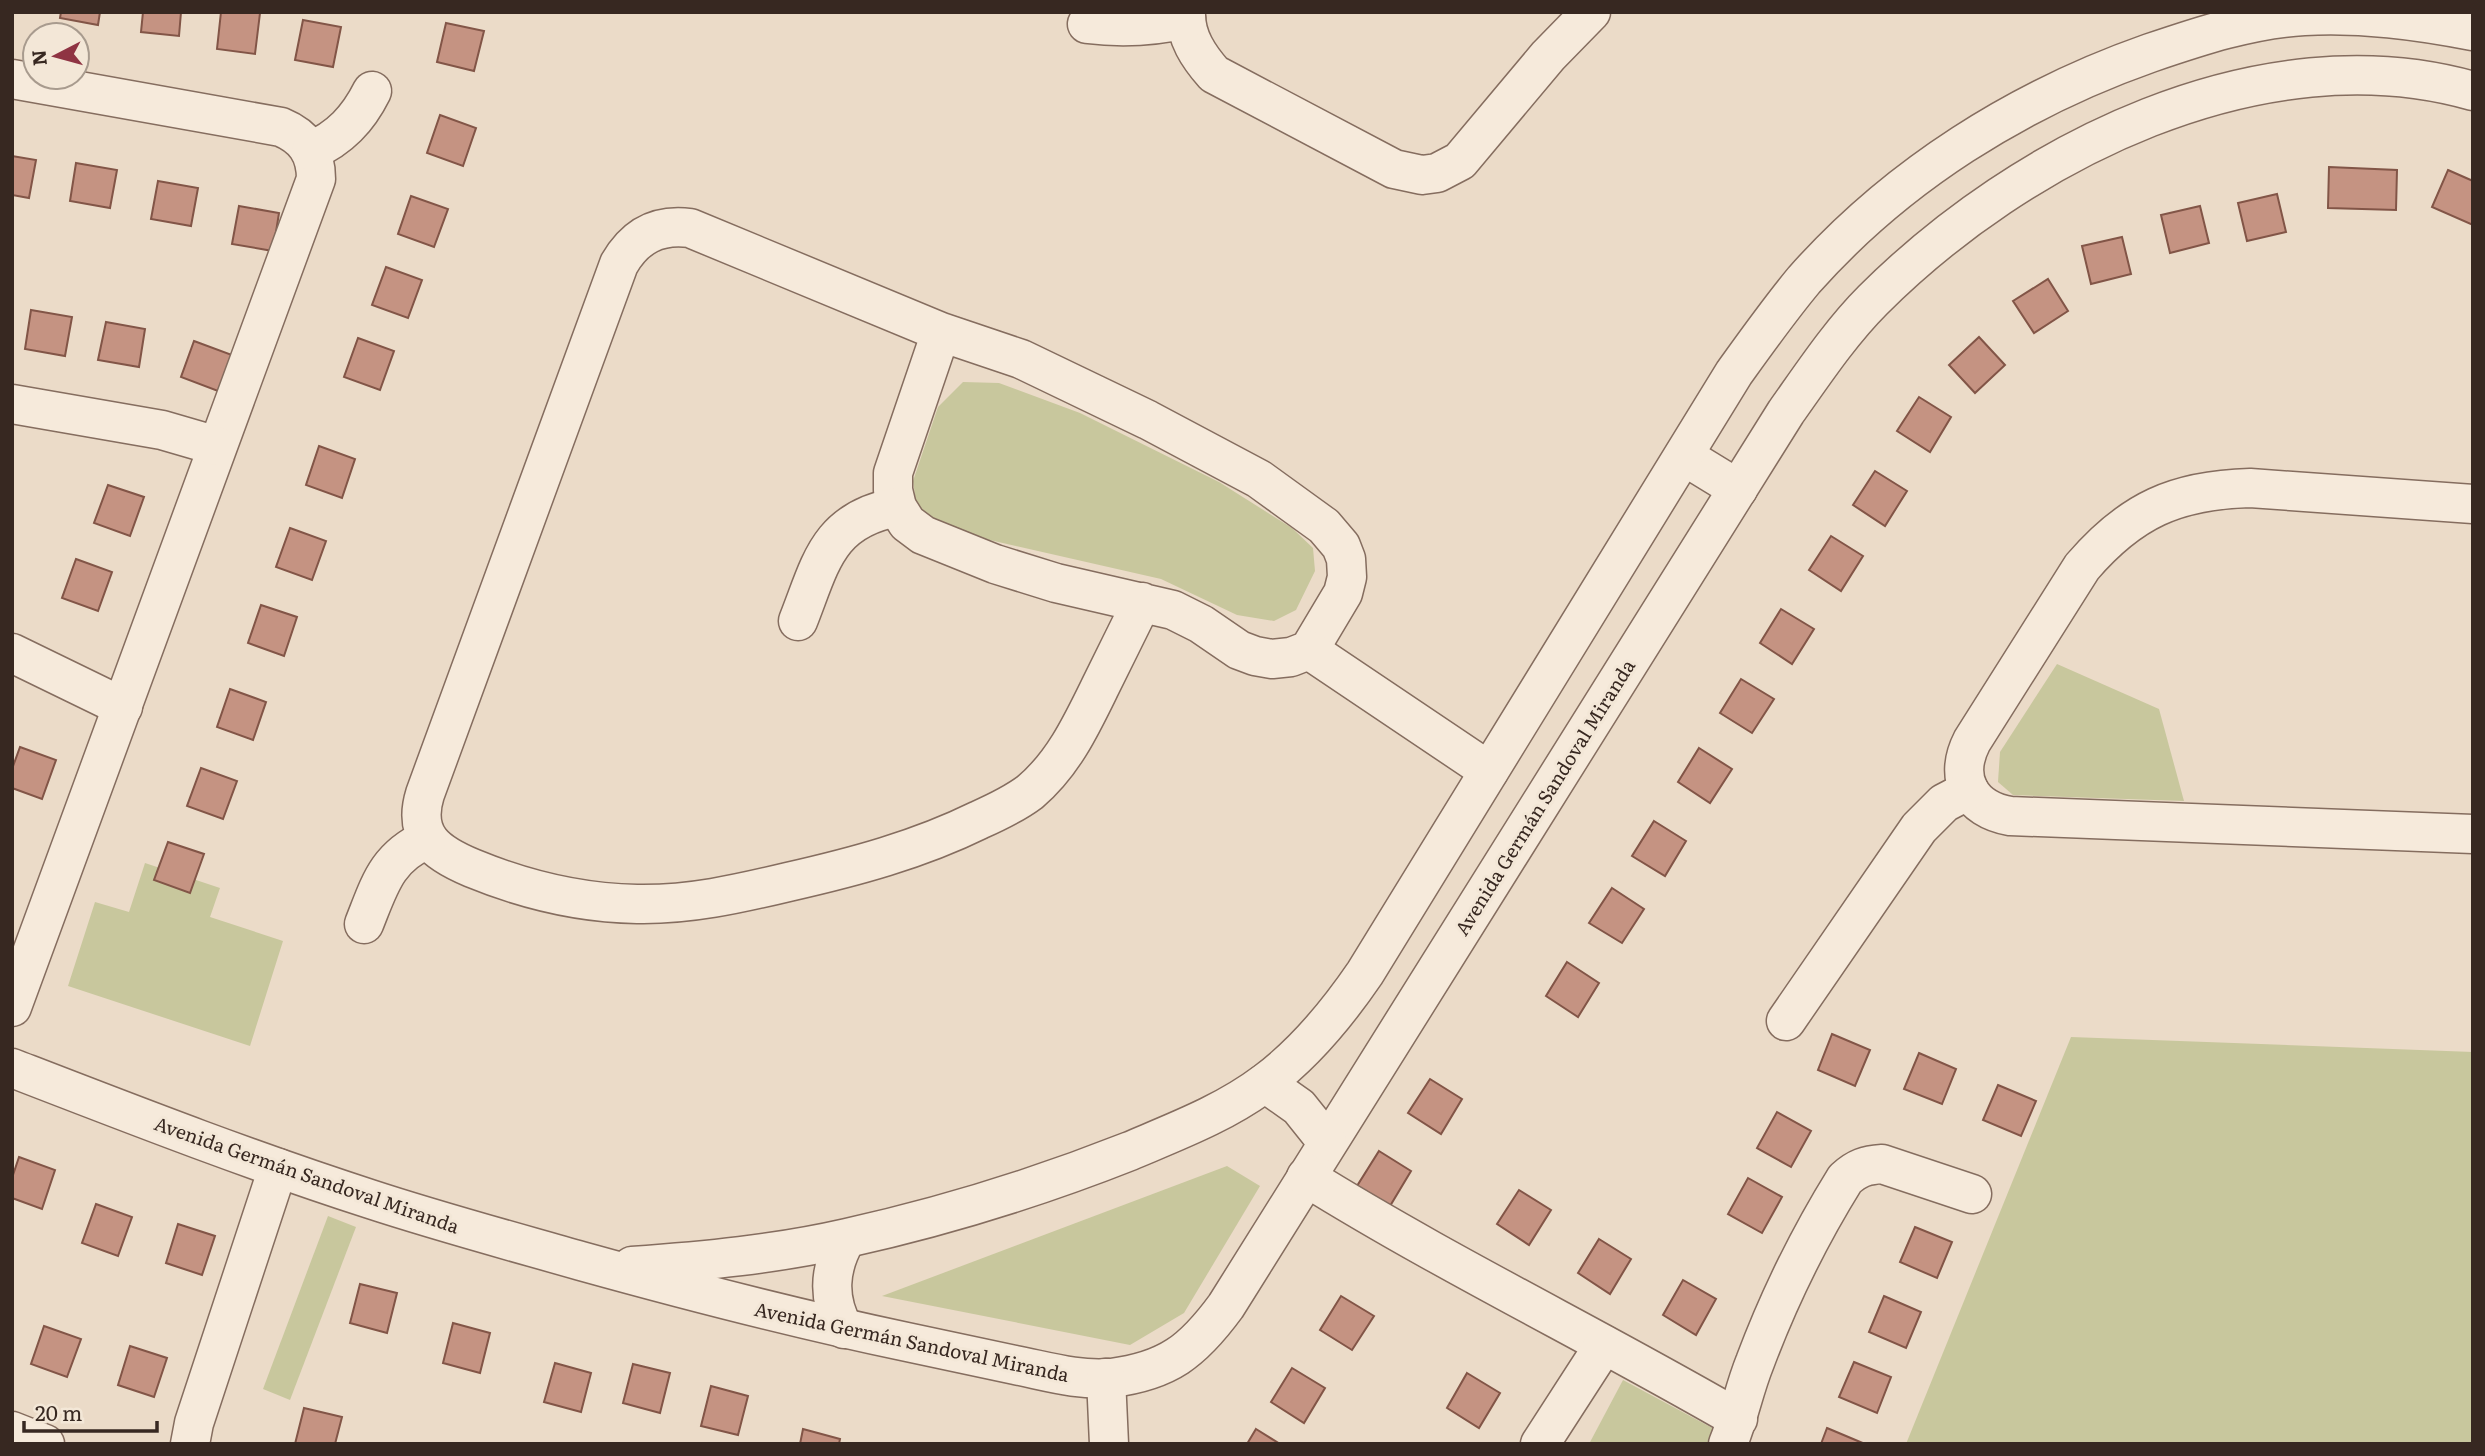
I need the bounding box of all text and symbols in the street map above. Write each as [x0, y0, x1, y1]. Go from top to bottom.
north arrow [21, 21, 91, 91]
text: N [23, 48, 53, 67]
street label: Avenida Germán Sandoval Miranda [1447, 653, 1641, 941]
street label: Avenida Germán Sandoval Miranda [151, 1109, 464, 1240]
street label: Avenida Germán Sandoval Miranda [752, 1294, 1073, 1388]
scale bar [24, 1390, 158, 1434]
text: 20 m [35, 1396, 82, 1427]

